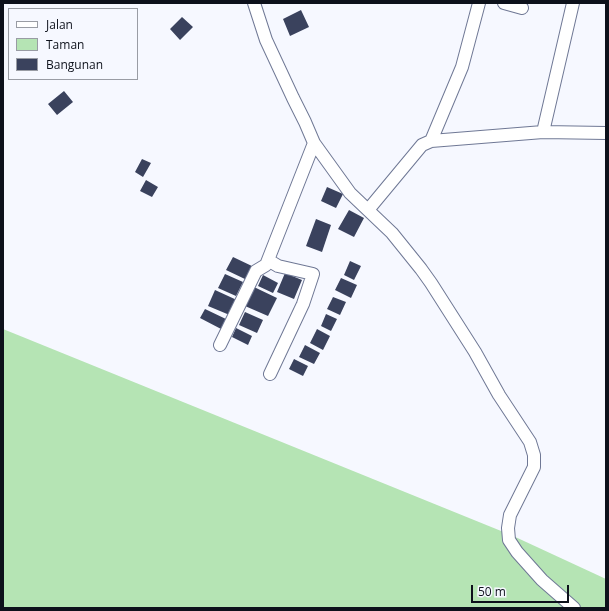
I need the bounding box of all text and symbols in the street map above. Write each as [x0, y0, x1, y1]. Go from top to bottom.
legend [8, 8, 138, 80]
text: Jalan [46, 16, 73, 33]
text: Taman [46, 36, 84, 53]
text: Bangunan [46, 56, 103, 73]
scale bar [473, 577, 571, 603]
text: 50 m [478, 583, 506, 600]

